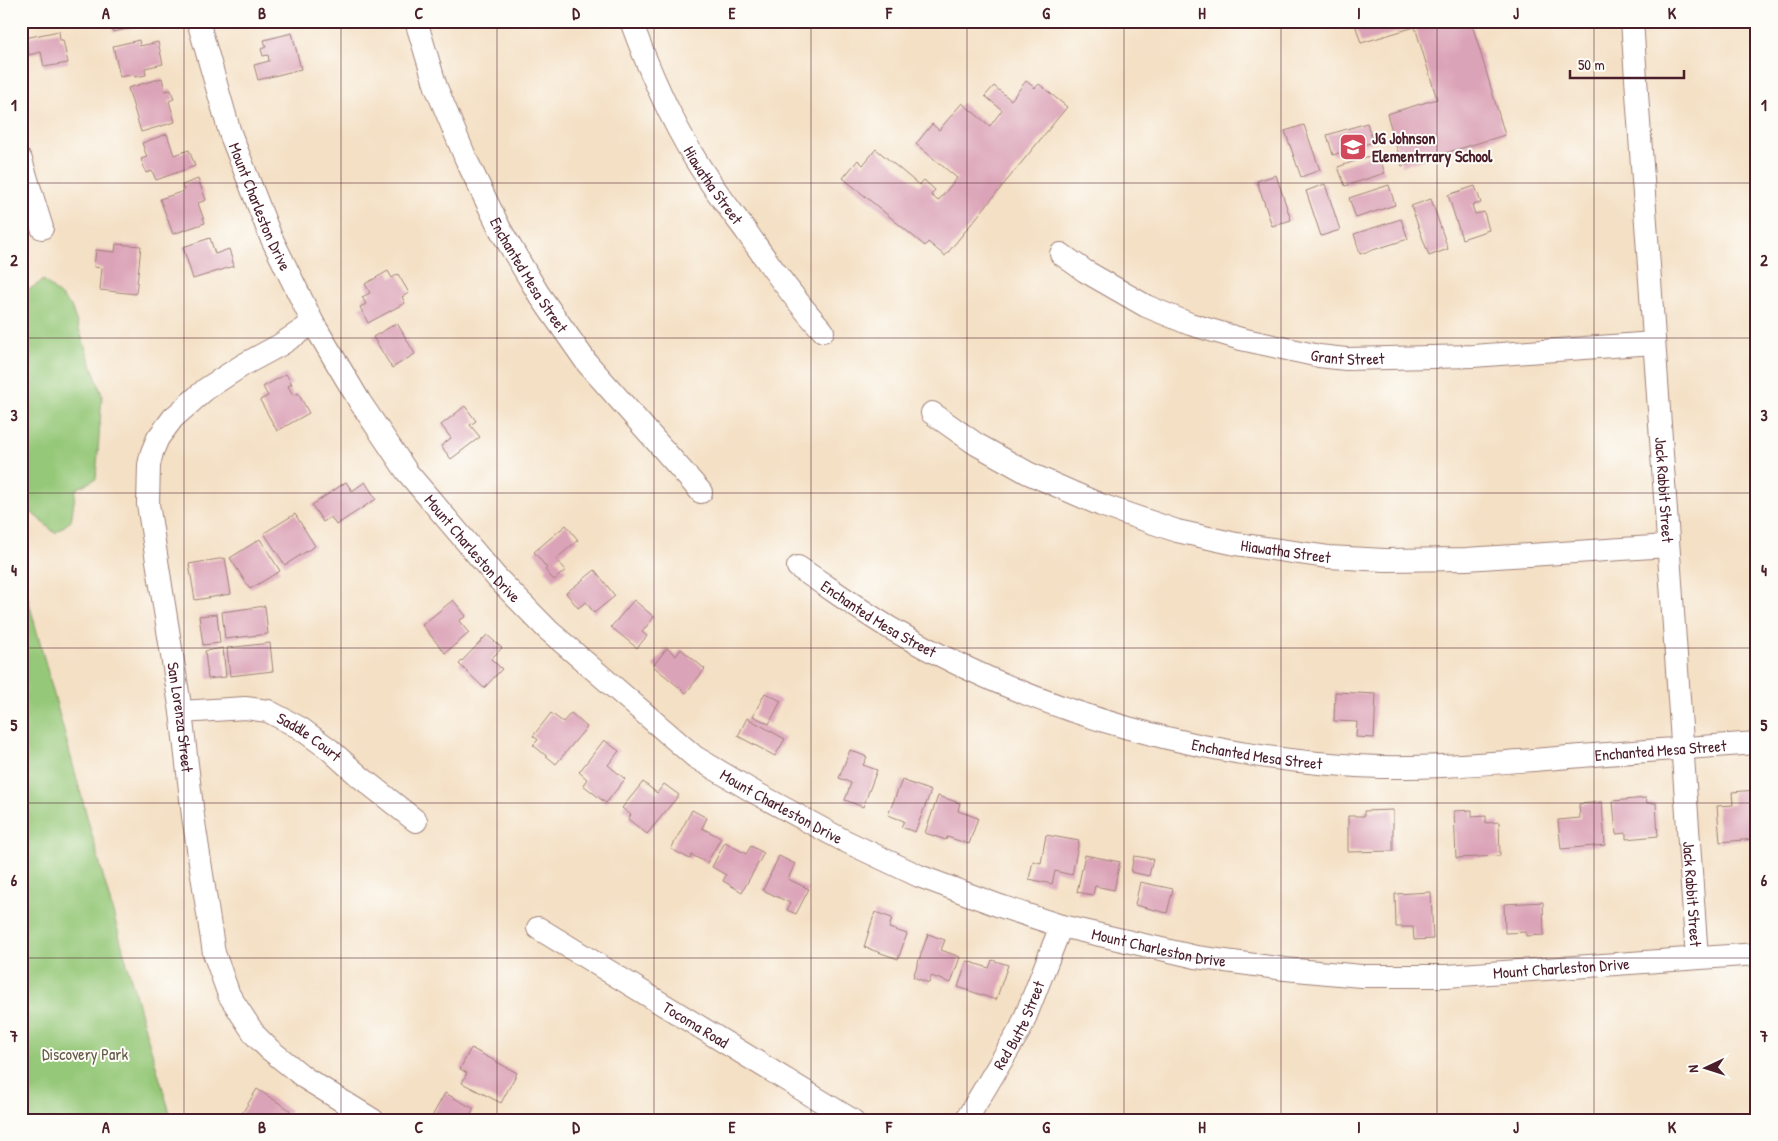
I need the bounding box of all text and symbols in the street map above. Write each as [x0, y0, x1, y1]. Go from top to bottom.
text: A [102, 2, 110, 24]
text: B [258, 2, 266, 24]
text: C [415, 2, 424, 24]
text: D [572, 2, 580, 24]
text: E [728, 2, 736, 24]
text: F [885, 2, 893, 24]
text: G [1042, 2, 1050, 24]
text: H [1198, 2, 1206, 24]
text: I [1357, 2, 1361, 24]
text: J [1513, 2, 1519, 24]
text: K [1668, 2, 1677, 24]
scale bar [1570, 48, 1684, 80]
text: 50 m [1578, 54, 1605, 75]
text: 1 [11, 94, 17, 116]
text: 1 [1761, 94, 1767, 116]
place label: JG Johnson Elementrrary School [1372, 127, 1493, 168]
school or university icon: JG Johnson Elementrrary School [1338, 132, 1368, 162]
street label: Mount Charleston Drive [224, 139, 297, 275]
street label: Hiawatha Street [679, 142, 748, 229]
street label: Enchanted Mesa Street [485, 214, 574, 337]
text: 2 [10, 249, 18, 271]
text: 2 [1760, 249, 1768, 271]
street label: Grant Street [1309, 344, 1385, 370]
text: 3 [10, 404, 18, 426]
text: 3 [1760, 404, 1768, 426]
street label: Jack Rabbit Street [1650, 436, 1679, 544]
street label: Mount Charleston Drive [420, 490, 526, 608]
street label: Hiawatha Street [1239, 534, 1333, 568]
text: 4 [11, 559, 17, 581]
text: 4 [1761, 559, 1767, 581]
street label: Enchanted Mesa Street [817, 575, 941, 663]
street label: San Lorenza Street [162, 661, 199, 774]
street label: Saddle Court [273, 707, 347, 767]
text: 5 [11, 714, 18, 736]
text: 5 [1761, 714, 1768, 736]
street label: Enchanted Mesa Street [1190, 733, 1324, 774]
street label: Enchanted Mesa Street [1594, 734, 1728, 766]
street label: Mount Charleston Drive [716, 764, 847, 849]
street label: Jack Rabbit Street [1678, 840, 1707, 948]
text: 6 [11, 869, 18, 891]
text: 6 [1761, 869, 1768, 891]
street label: Mount Charleston Drive [1090, 922, 1228, 972]
street label: Mount Charleston Drive [1492, 952, 1631, 984]
street label: Red Butte Street [988, 977, 1050, 1074]
street label: Tocoma Road [659, 996, 733, 1053]
text: 7 [9, 1025, 18, 1047]
text: 7 [1759, 1025, 1768, 1047]
park label: Discovery Park [42, 1043, 128, 1065]
north arrow [1680, 1044, 1730, 1094]
text: N [1683, 1064, 1702, 1073]
text: A [102, 1116, 110, 1138]
text: B [258, 1116, 266, 1138]
text: C [415, 1116, 424, 1138]
text: D [572, 1116, 580, 1138]
text: E [728, 1116, 736, 1138]
text: F [885, 1116, 893, 1138]
text: G [1042, 1116, 1050, 1138]
text: H [1198, 1116, 1206, 1138]
text: I [1357, 1116, 1361, 1138]
text: J [1513, 1116, 1519, 1138]
text: K [1668, 1116, 1677, 1138]

